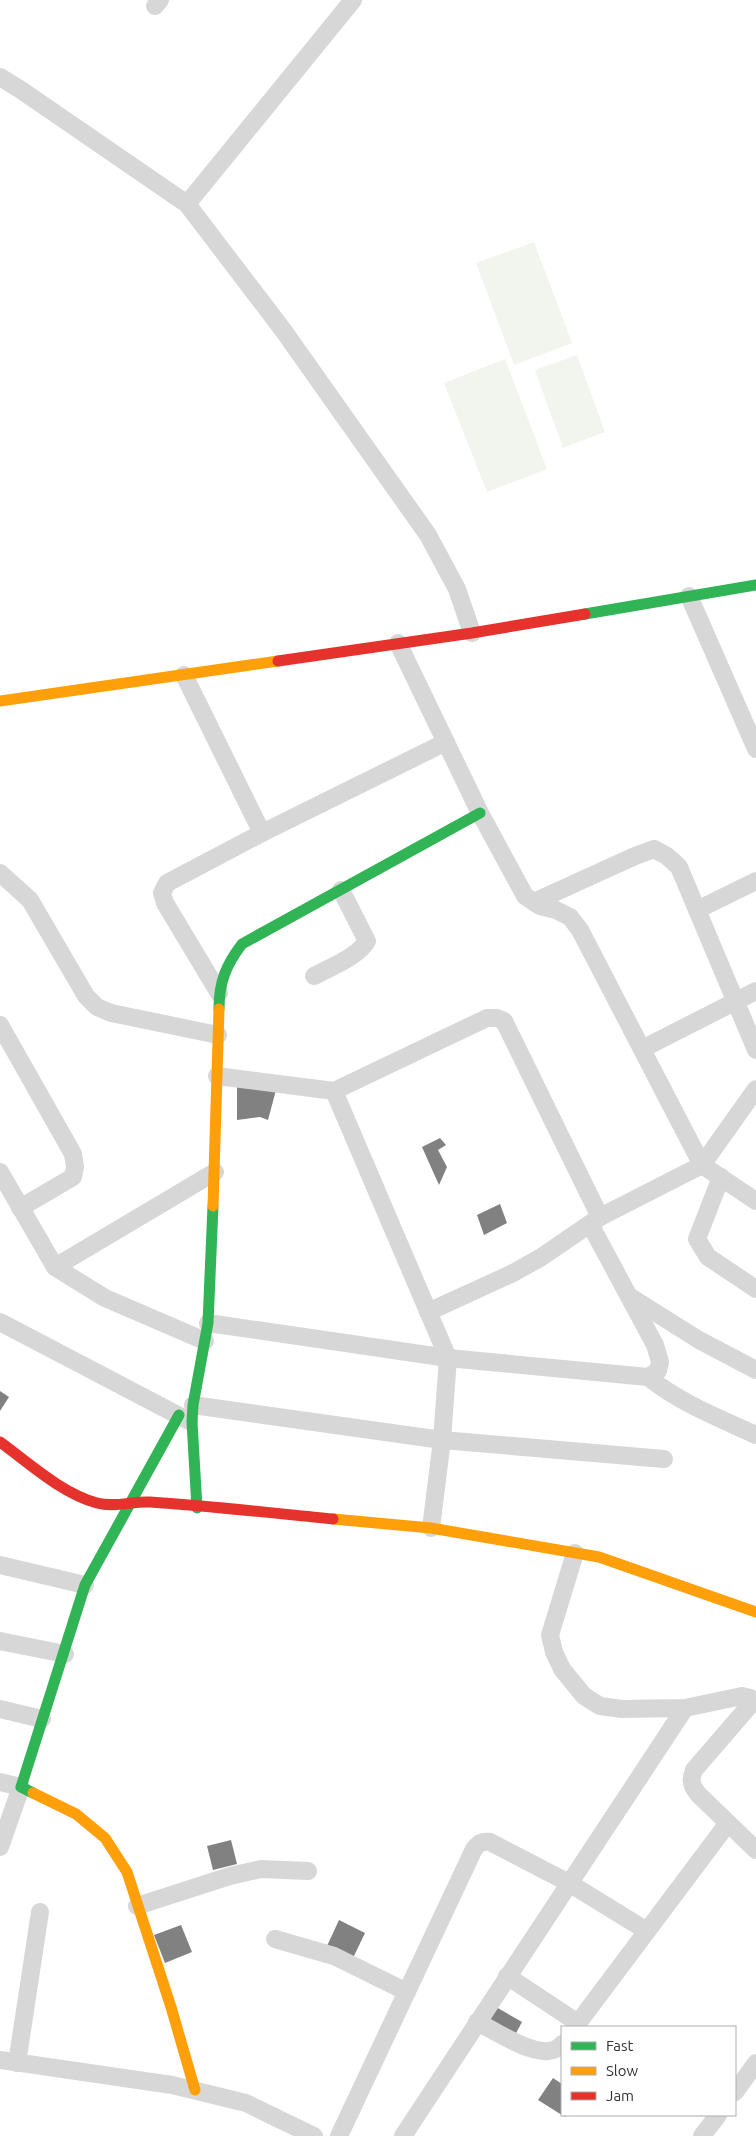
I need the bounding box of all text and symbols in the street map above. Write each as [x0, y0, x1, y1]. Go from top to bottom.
legend [561, 2026, 736, 2116]
text: Fast [606, 2037, 634, 2054]
text: Slow [606, 2062, 639, 2079]
text: Jam [606, 2087, 634, 2104]

